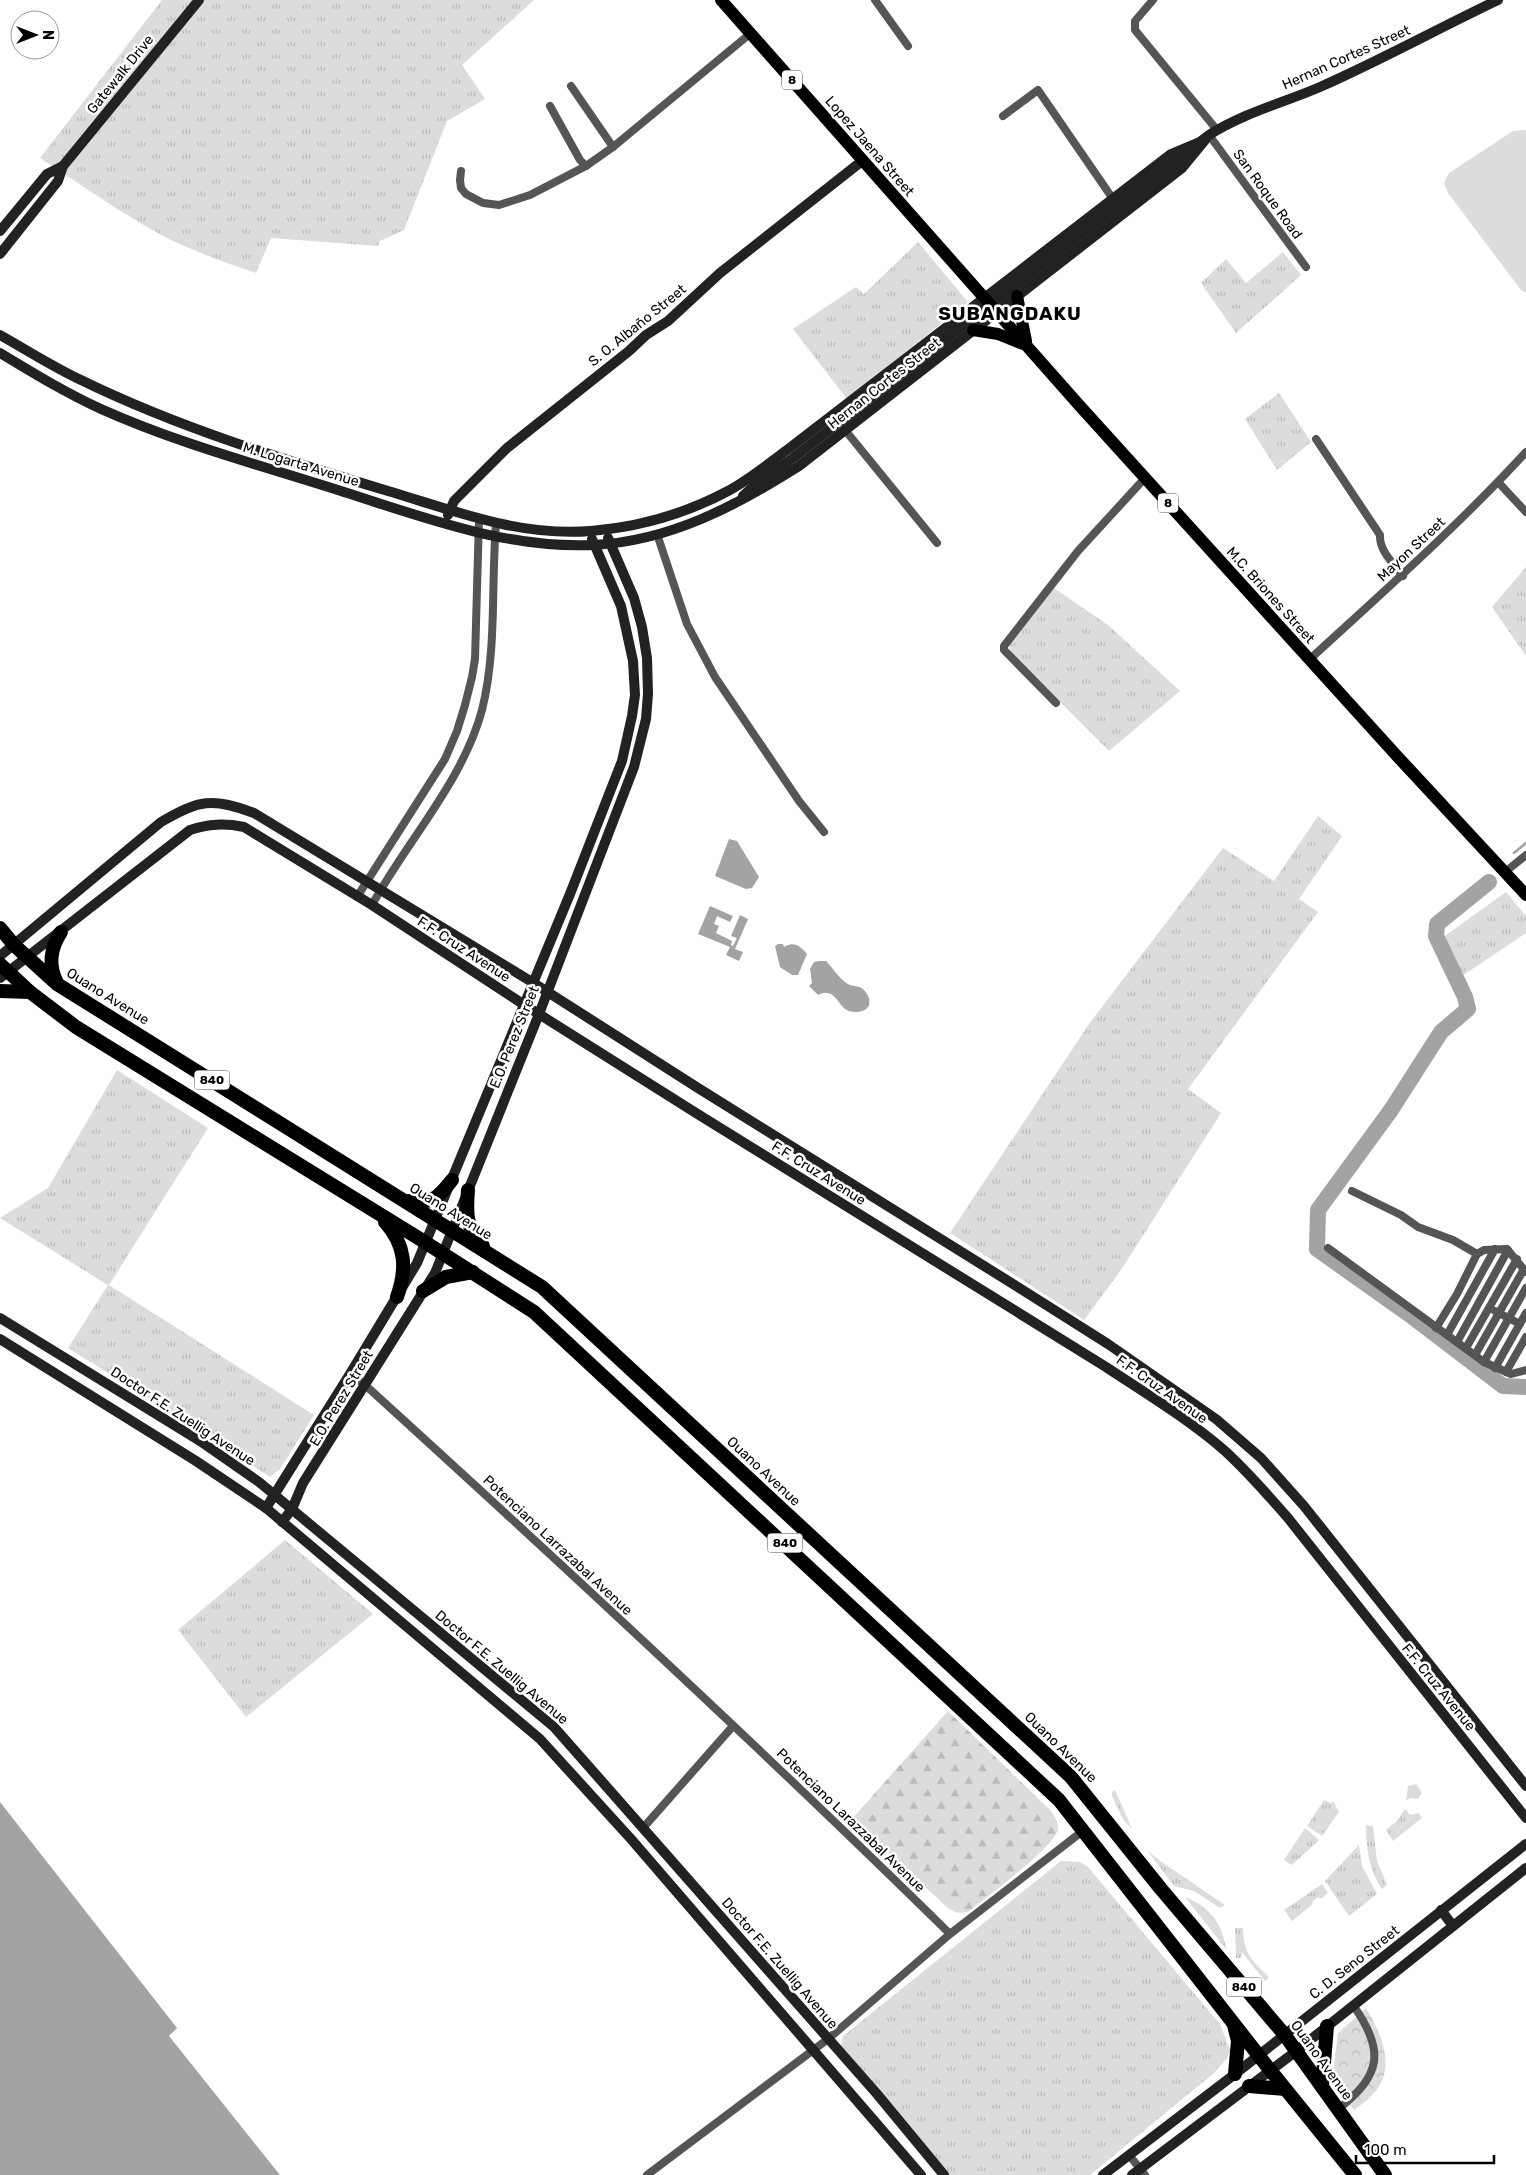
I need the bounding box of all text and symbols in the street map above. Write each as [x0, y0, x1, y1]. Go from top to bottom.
north arrow [10, 10, 60, 60]
street label: Hernan Cortes Street [1280, 21, 1413, 93]
text: N [39, 30, 56, 40]
street label: Gatewalk Drive [83, 31, 158, 117]
road number: 8 [782, 70, 802, 90]
street label: Lopez Jaena Street [822, 93, 918, 200]
street label: San Roque Road [1229, 146, 1306, 242]
street label: S. O. Albaño Street [585, 280, 690, 370]
district label: SUBANGDAKU [938, 302, 1082, 325]
street label: Hernan Cortes Street [825, 334, 944, 433]
street label: M. Logarta Avenue [241, 439, 361, 490]
road number: 8 [1158, 493, 1178, 512]
street label: Mayon Street [1374, 513, 1449, 585]
street label: M.C. Briones Street [1223, 544, 1319, 647]
street label: F.F. Cruz Avenue [414, 913, 514, 986]
street label: Ouano Avenue [63, 964, 152, 1029]
street label: E.O. Perez Street [486, 983, 543, 1091]
road number: 840 [194, 1070, 230, 1090]
street label: F.F. Cruz Avenue [769, 1138, 869, 1209]
street label: Ouano Avenue [406, 1179, 495, 1244]
street label: E.O. Perez Street [306, 1347, 377, 1449]
street label: F.F. Cruz Avenue [1113, 1352, 1211, 1427]
street label: Doctor F.E. Zuellig Avenue [107, 1363, 258, 1470]
street label: Ouano Avenue [723, 1433, 804, 1510]
street label: Potenciano Larrazabal Avenue [480, 1472, 636, 1619]
road number: 840 [768, 1534, 802, 1552]
street label: Doctor F.E. Zuellig Avenue [432, 1607, 572, 1728]
street label: F.F. Cruz Avenue [1398, 1640, 1479, 1735]
street label: Ouano Avenue [1021, 1709, 1101, 1786]
street label: Potenciano Larazzabal Avenue [773, 1745, 928, 1896]
street label: Doctor F.E. Zuellig Avenue [718, 1894, 841, 2033]
street label: C. D. Seno Street [1306, 1922, 1403, 2003]
road number: 840 [1226, 1978, 1262, 1996]
street label: Ouano Avenue [1287, 2017, 1356, 2104]
scale bar [1356, 2132, 1494, 2164]
text: 100 m [1364, 2141, 1406, 2159]

